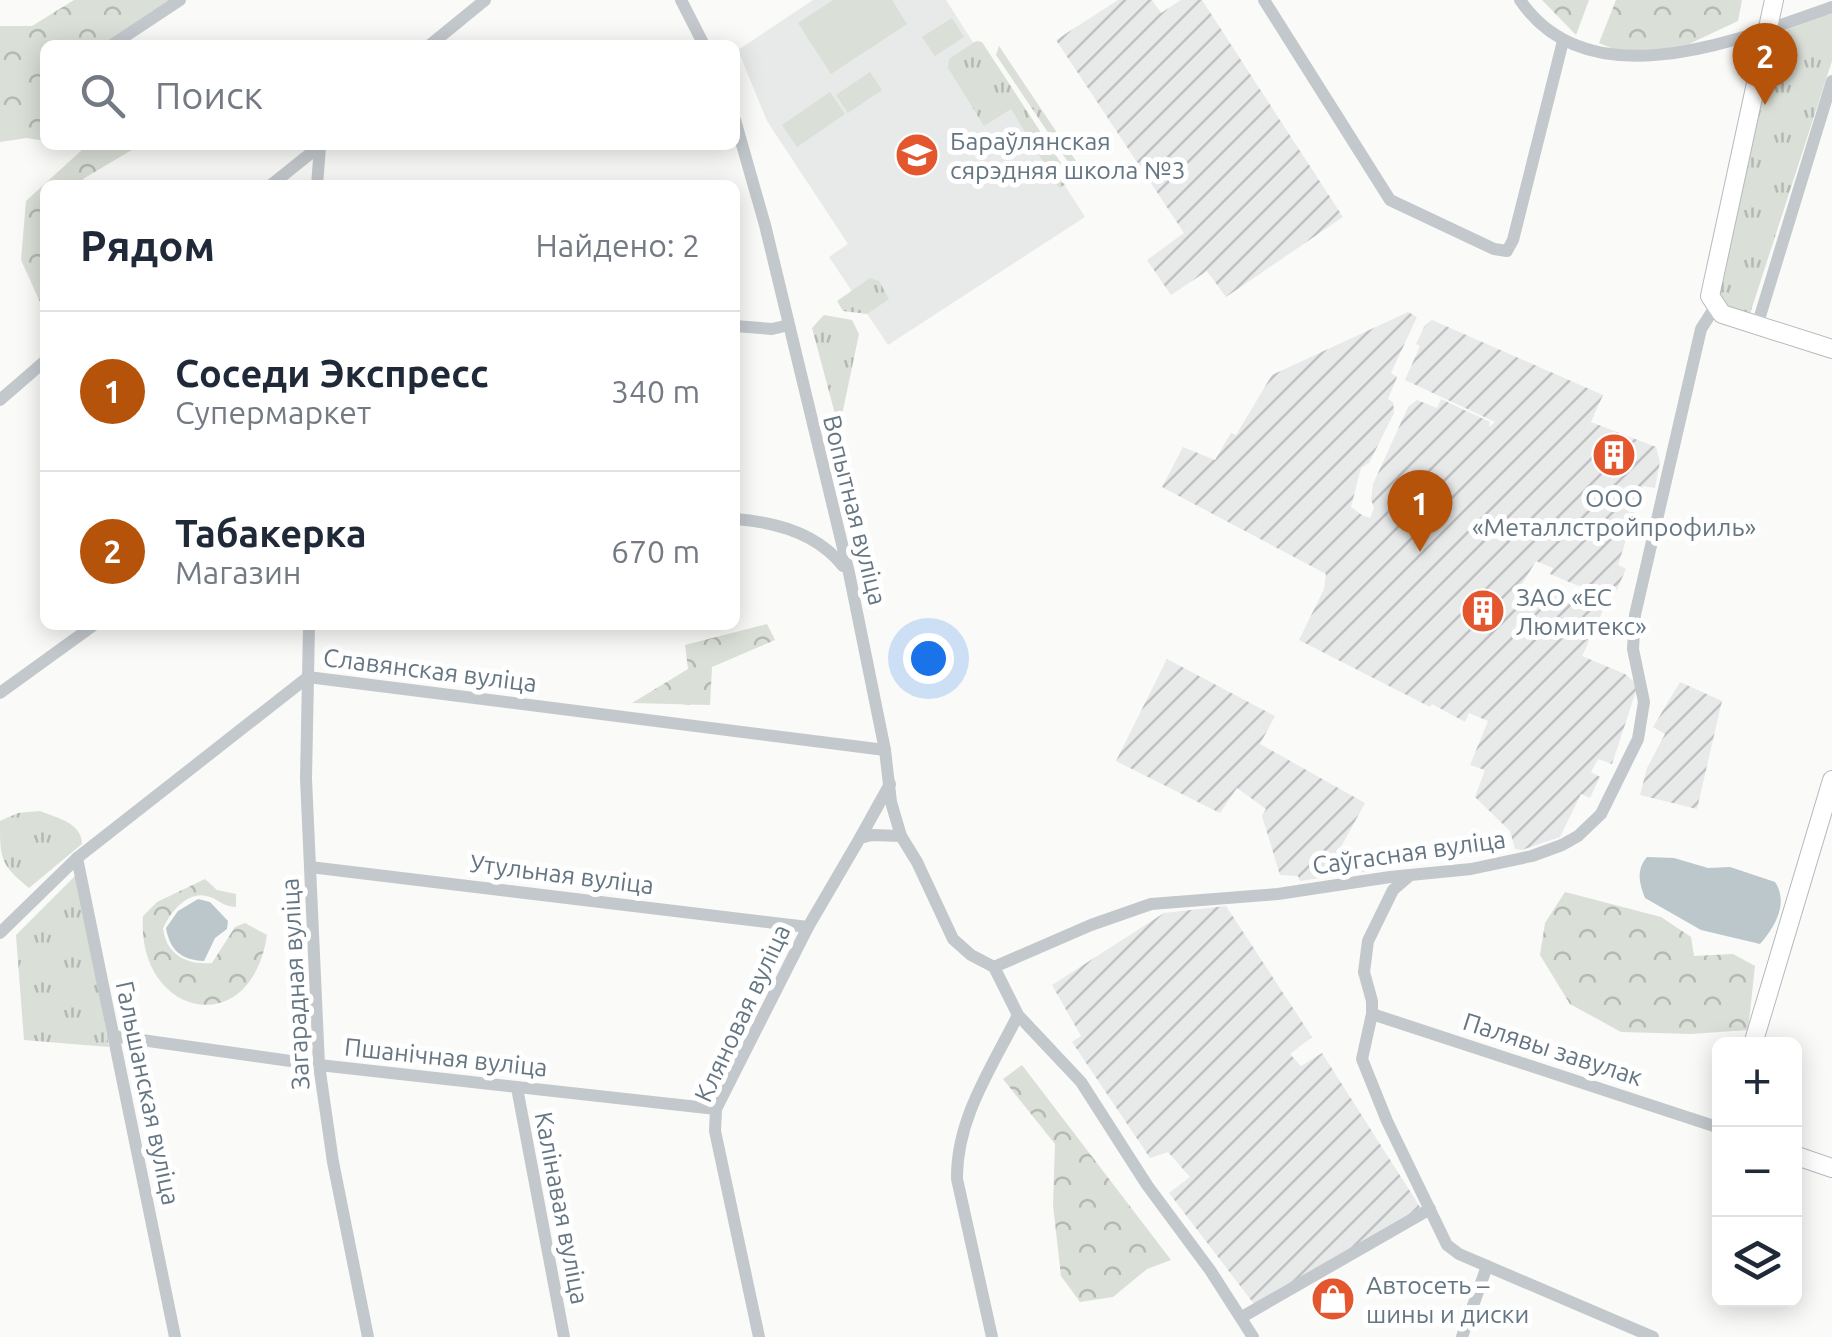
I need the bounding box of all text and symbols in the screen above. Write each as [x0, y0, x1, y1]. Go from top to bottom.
pin: 2 [1732, 22, 1798, 105]
search box [40, 40, 740, 150]
icon: search [75, 68, 130, 123]
text: Поиск [155, 74, 263, 116]
place label: Бараўлянская сярэдняя школа №3 [950, 127, 1186, 184]
school or university icon: Бараўлянская сярэдняя школа №3 [894, 132, 940, 178]
text: Рядом [80, 222, 215, 269]
text: Найдено: 2 [535, 227, 700, 263]
text: Соседи Экспресс [175, 352, 489, 394]
text: 1 [103, 373, 122, 409]
text: 340 m [611, 373, 700, 409]
text: Супермаркет [175, 394, 371, 430]
street label: Вопытная вуліца [818, 412, 892, 608]
building icon: ООО «Металлстройпрофиль» [1591, 432, 1637, 478]
pin: 1 [1388, 470, 1452, 552]
place label: ООО «Металлстройпрофиль» [1472, 484, 1756, 541]
text: Табакерка [175, 512, 367, 554]
text: 2 [103, 533, 122, 569]
text: 670 m [611, 533, 700, 569]
text: Магазин [175, 554, 302, 590]
place label: ЗАО «ЕС Люмитекс» [1516, 583, 1647, 640]
building icon: ЗАО «ЕС Люмитекс» [1460, 588, 1506, 634]
your location [903, 633, 954, 684]
street label: Славянская вуліца [322, 643, 538, 697]
street label: Саўгасная вуліца [1311, 825, 1507, 879]
street label: Утульная вуліца [468, 849, 656, 899]
street label: Загарадная вуліца [275, 877, 315, 1091]
street label: Кляновая вуліца [689, 920, 795, 1106]
street label: Гальшанская вуліца [111, 978, 185, 1208]
street label: Палявы завулак [1460, 1007, 1646, 1091]
street label: Пшанічная вуліца [343, 1032, 549, 1082]
map controls [1712, 1037, 1802, 1307]
button: + [1712, 1037, 1802, 1127]
street label: Калінавая вуліца [530, 1109, 594, 1307]
button: − [1712, 1127, 1802, 1217]
button: layers [1712, 1217, 1802, 1307]
place label: Автосеть – шины и диски [1366, 1271, 1529, 1328]
shop icon: Автосеть – шины и диски [1310, 1276, 1356, 1322]

